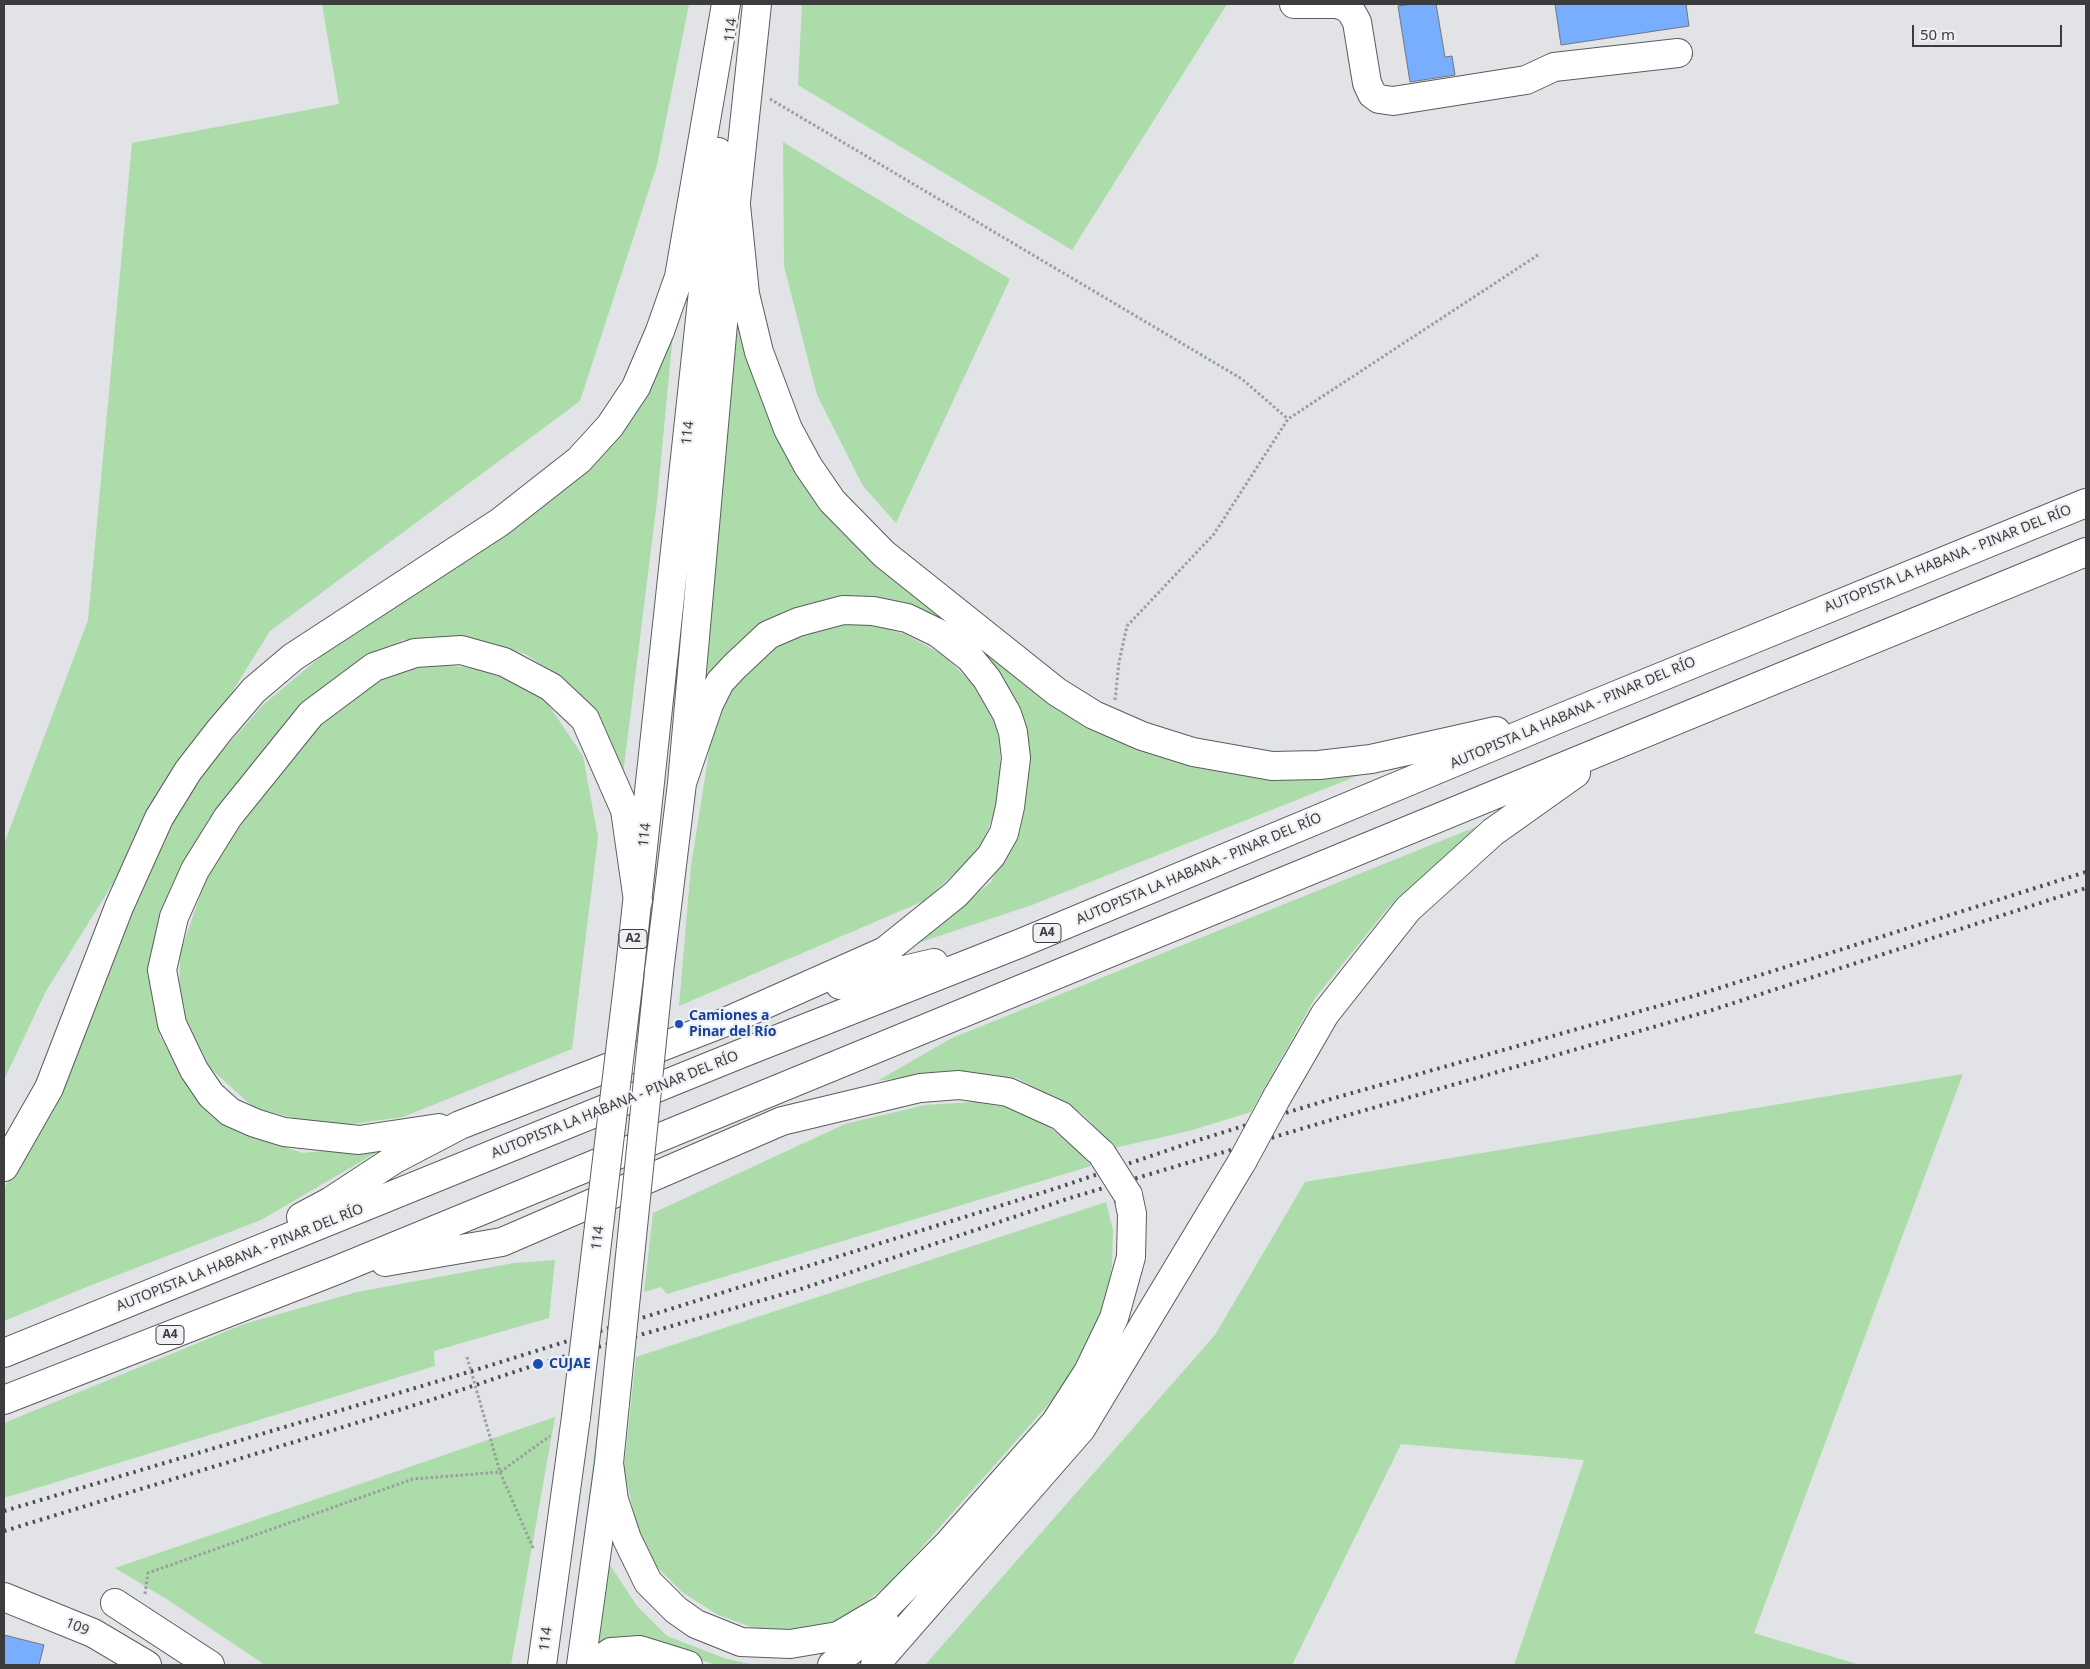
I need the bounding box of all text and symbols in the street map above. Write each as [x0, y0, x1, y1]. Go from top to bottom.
scale bar [1915, 15, 2065, 47]
street label: 114 [721, 17, 741, 43]
text: 50 m [1920, 24, 1955, 44]
street label: 114 [678, 420, 698, 446]
street label: AUTOPISTA LA HABANA - PINAR DEL RÍO [1822, 502, 2074, 616]
street label: AUTOPISTA LA HABANA - PINAR DEL RÍO [1448, 653, 1698, 773]
street label: AUTOPISTA LA HABANA - PINAR DEL RÍO [1074, 809, 1324, 929]
street label: 114 [635, 822, 655, 848]
road number: A4 [1033, 924, 1061, 942]
road number: A2 [619, 930, 647, 949]
place label: Camiones a Pinar del Río [689, 1008, 776, 1040]
marker: Camiones a Pinar del Río [673, 1018, 685, 1030]
street label: AUTOPISTA LA HABANA - PINAR DEL RÍO [489, 1048, 741, 1162]
street label: AUTOPISTA LA HABANA - PINAR DEL RÍO [114, 1201, 366, 1315]
street label: 114 [588, 1225, 608, 1251]
road number: A4 [156, 1326, 184, 1344]
place label: CUJAE [549, 1356, 591, 1372]
marker: CUJAE [531, 1357, 545, 1371]
street label: 109 [63, 1615, 91, 1639]
street label: 114 [536, 1626, 556, 1652]

